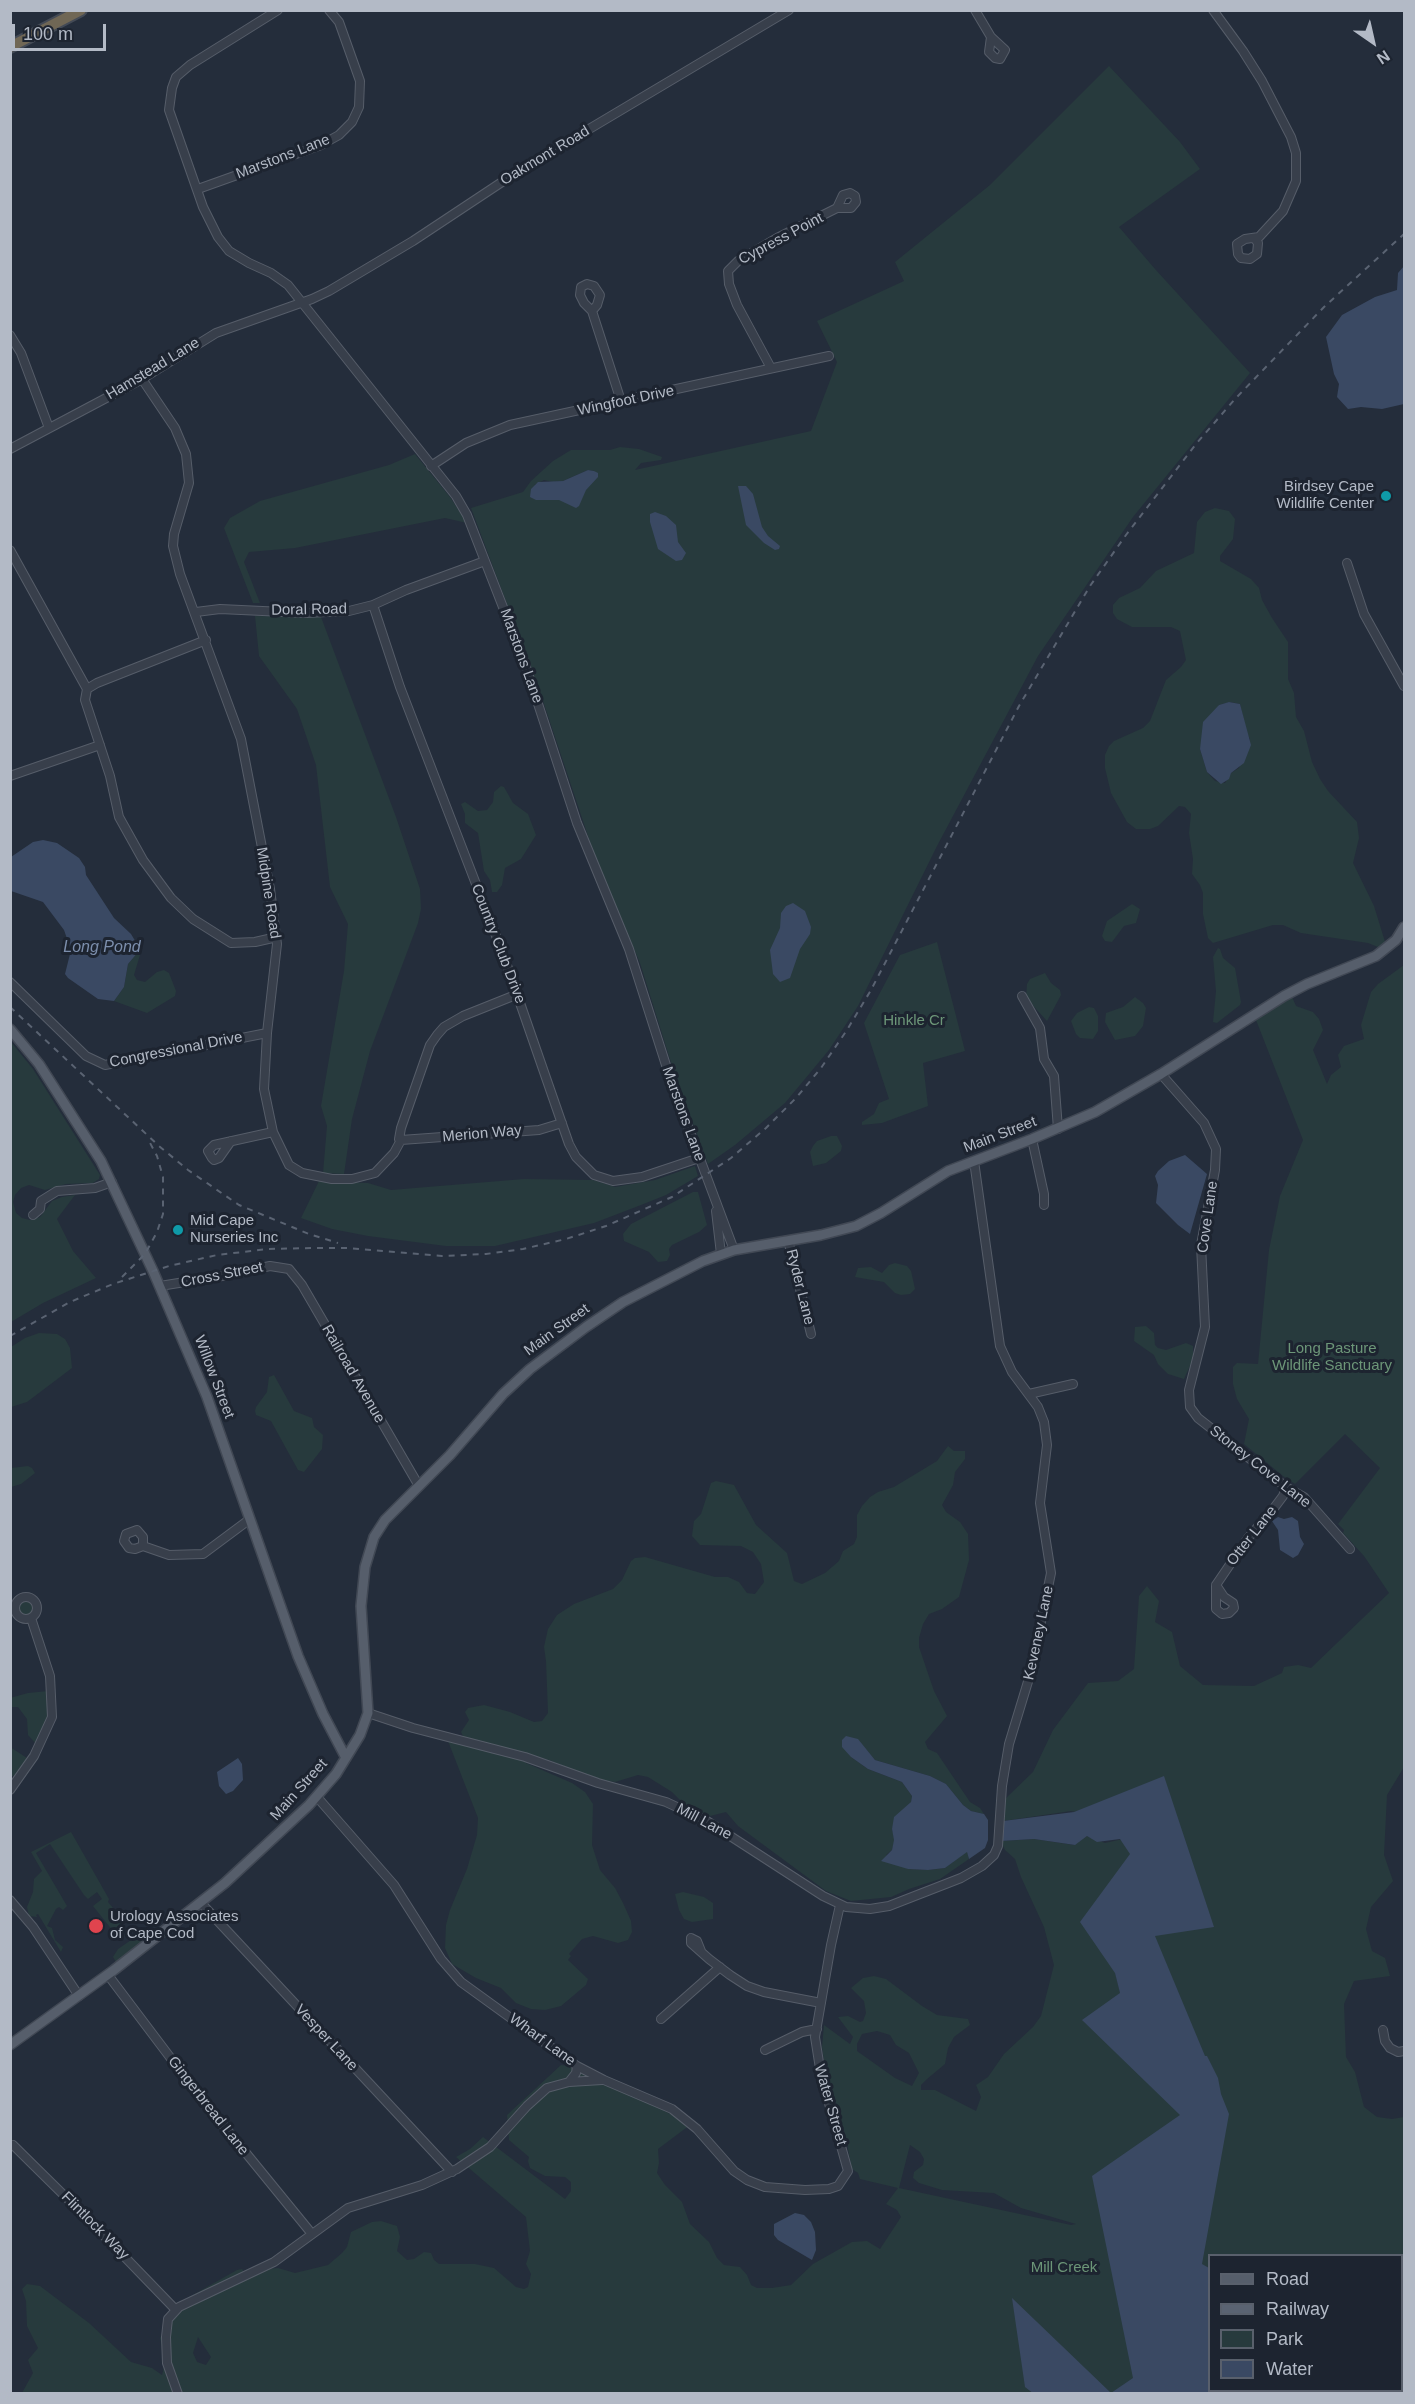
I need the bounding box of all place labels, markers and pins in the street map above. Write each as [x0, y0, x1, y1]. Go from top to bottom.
place label: Birdsey Cape Wildlife Center [1276, 478, 1374, 513]
marker: Birdsey Cape Wildlife Center [1379, 489, 1393, 503]
place label: Mid Cape Nurseries Inc [190, 1212, 278, 1247]
marker: Mid Cape Nurseries Inc [171, 1223, 185, 1237]
place label: Urology Associates of Cape Cod [110, 1908, 238, 1943]
marker: Urology Associates of Cape Cod [87, 1917, 105, 1935]

